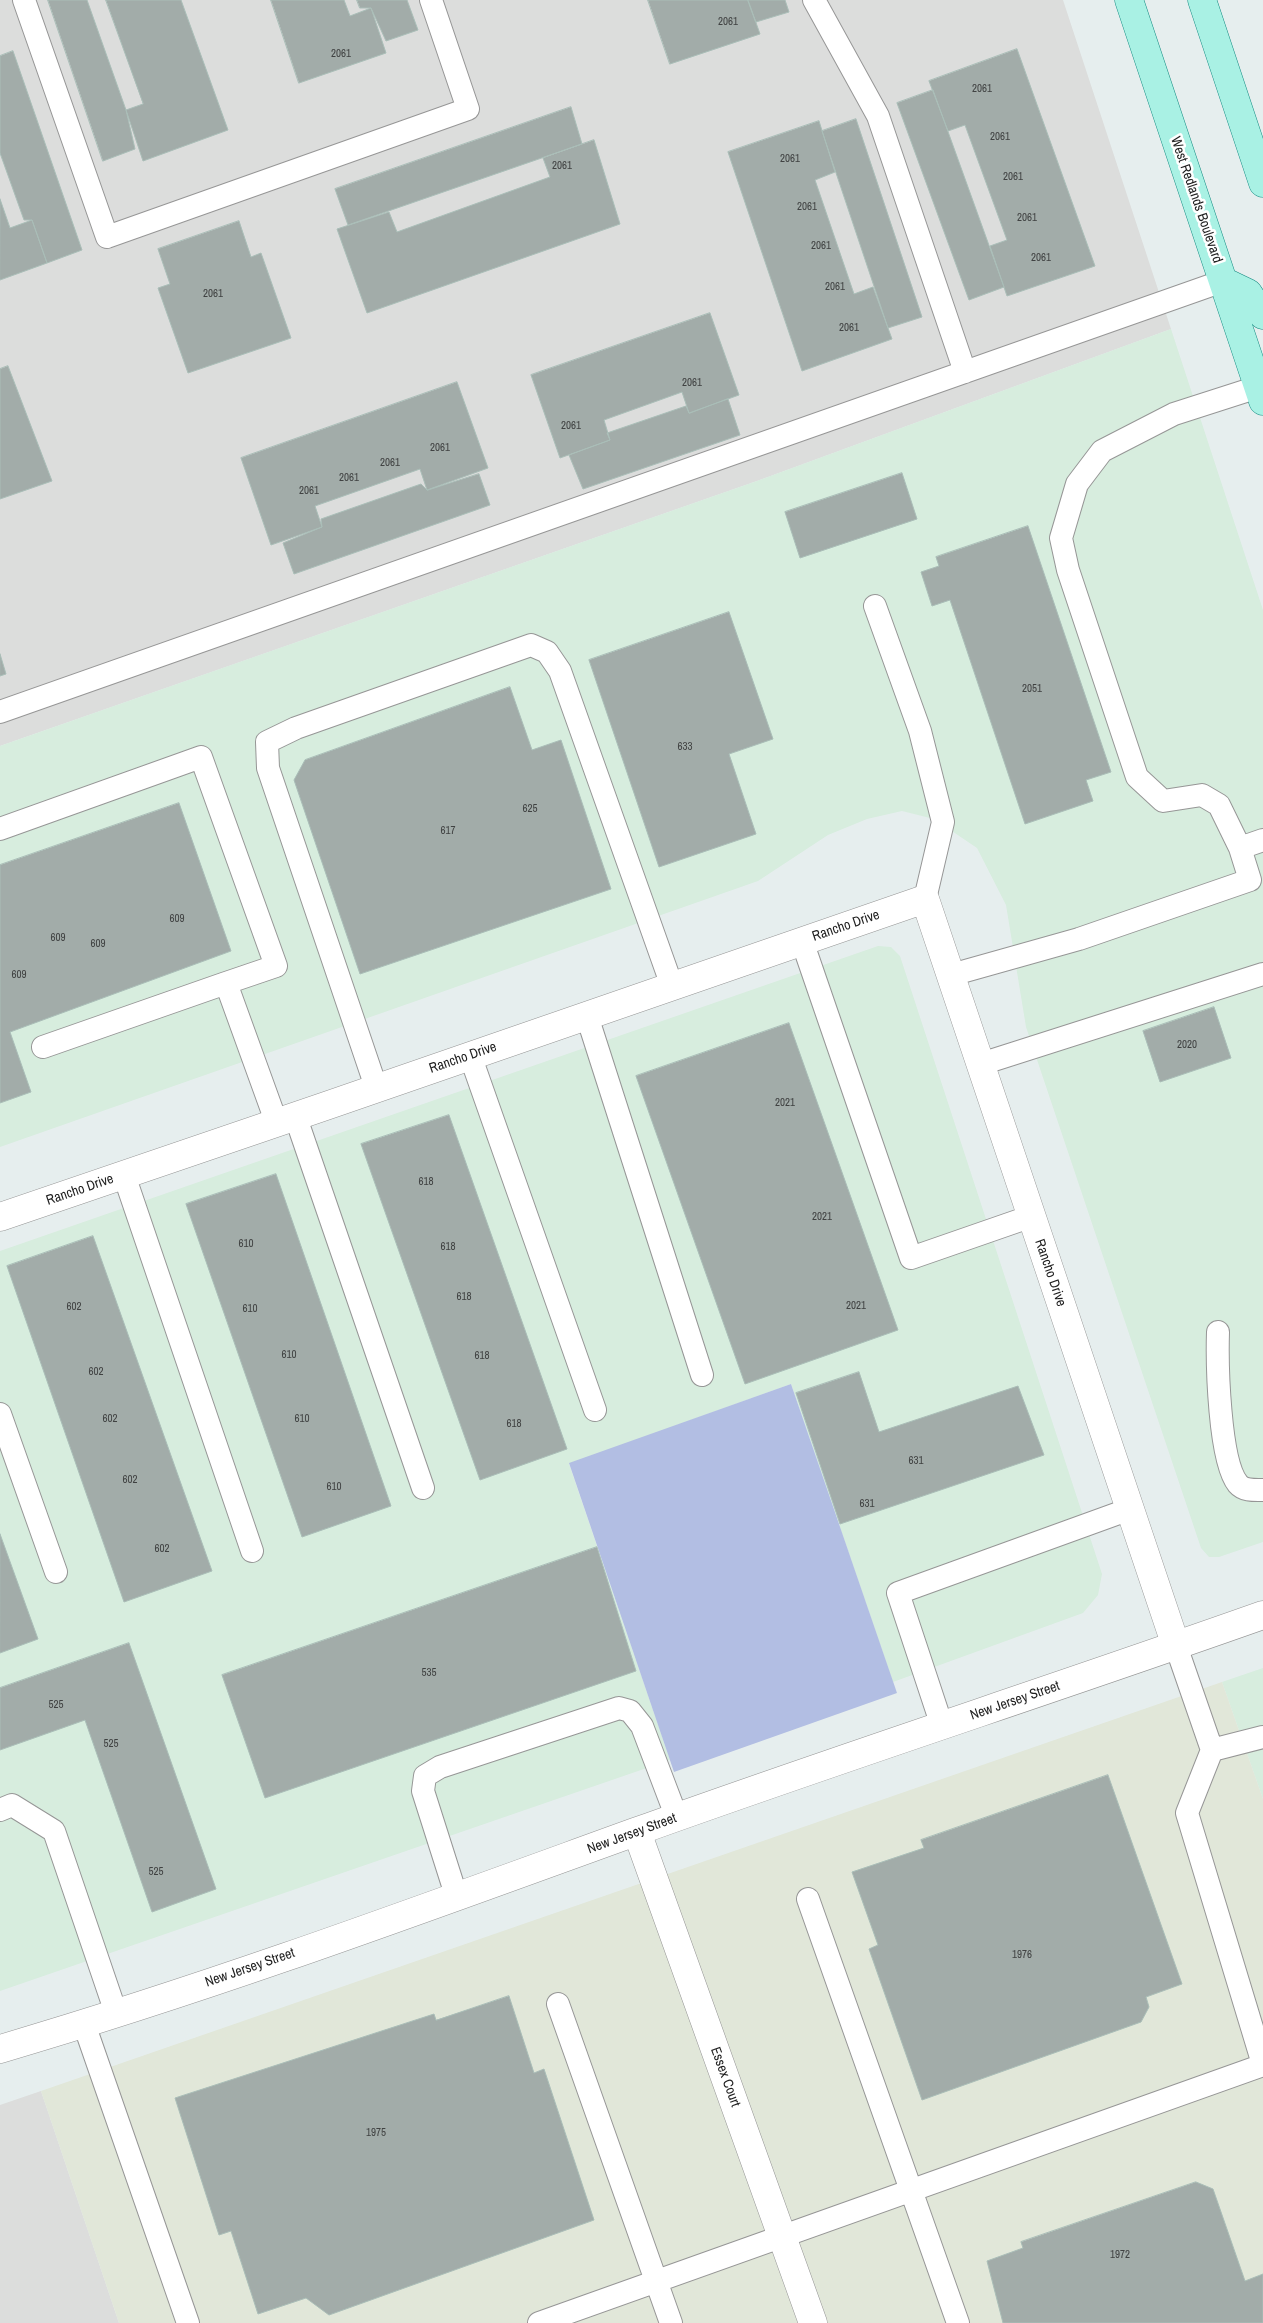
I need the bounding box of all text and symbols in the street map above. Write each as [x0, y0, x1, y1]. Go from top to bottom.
house number: 2061 [718, 15, 738, 29]
house number: 2061 [331, 47, 351, 61]
house number: 2061 [972, 82, 992, 96]
house number: 2061 [990, 130, 1010, 144]
street label: West Redlands Boulevard [1166, 135, 1226, 265]
house number: 2061 [780, 152, 800, 166]
house number: 2061 [552, 159, 572, 173]
house number: 2061 [1003, 170, 1023, 184]
house number: 2061 [797, 200, 817, 214]
house number: 2061 [1017, 211, 1037, 225]
house number: 2061 [811, 239, 831, 253]
house number: 2061 [1031, 251, 1051, 265]
house number: 2061 [825, 280, 845, 294]
house number: 2061 [203, 287, 223, 301]
house number: 2061 [839, 321, 859, 335]
house number: 2061 [682, 376, 702, 390]
house number: 2061 [561, 419, 581, 433]
house number: 2061 [430, 441, 450, 455]
house number: 2061 [380, 456, 400, 470]
house number: 2061 [339, 471, 359, 485]
house number: 2061 [299, 484, 319, 498]
house number: 2051 [1022, 682, 1042, 696]
house number: 633 [677, 740, 693, 754]
house number: 625 [522, 802, 538, 816]
house number: 617 [440, 824, 456, 838]
street label: Rancho Drive [810, 907, 882, 945]
house number: 609 [169, 912, 185, 926]
house number: 609 [50, 931, 66, 945]
house number: 609 [90, 937, 106, 951]
house number: 609 [11, 968, 27, 982]
house number: 2020 [1177, 1038, 1197, 1052]
street label: Rancho Drive [427, 1039, 499, 1077]
house number: 2021 [775, 1096, 795, 1110]
street label: Rancho Drive [44, 1171, 116, 1209]
house number: 618 [418, 1175, 434, 1189]
house number: 2021 [812, 1210, 832, 1224]
house number: 610 [238, 1237, 254, 1251]
street label: Rancho Drive [1031, 1237, 1069, 1309]
house number: 618 [440, 1240, 456, 1254]
house number: 618 [456, 1290, 472, 1304]
house number: 2021 [846, 1299, 866, 1313]
house number: 602 [66, 1300, 82, 1314]
house number: 610 [242, 1302, 258, 1316]
house number: 610 [281, 1348, 297, 1362]
house number: 618 [474, 1349, 490, 1363]
house number: 602 [88, 1365, 104, 1379]
house number: 602 [102, 1412, 118, 1426]
house number: 610 [294, 1412, 310, 1426]
house number: 618 [506, 1417, 522, 1431]
house number: 631 [908, 1454, 924, 1468]
house number: 602 [122, 1473, 138, 1487]
house number: 610 [326, 1480, 342, 1494]
house number: 631 [859, 1497, 875, 1511]
house number: 602 [154, 1542, 170, 1556]
house number: 535 [421, 1666, 437, 1680]
street label: New Jersey Street [968, 1678, 1062, 1724]
house number: 525 [48, 1698, 64, 1712]
house number: 525 [103, 1737, 119, 1751]
street label: New Jersey Street [585, 1810, 679, 1858]
house number: 525 [148, 1865, 164, 1879]
street label: New Jersey Street [203, 1945, 297, 1991]
house number: 1976 [1012, 1948, 1032, 1962]
street label: Essex Court [706, 2045, 744, 2109]
house number: 1975 [366, 2126, 386, 2140]
house number: 1972 [1110, 2248, 1130, 2262]

